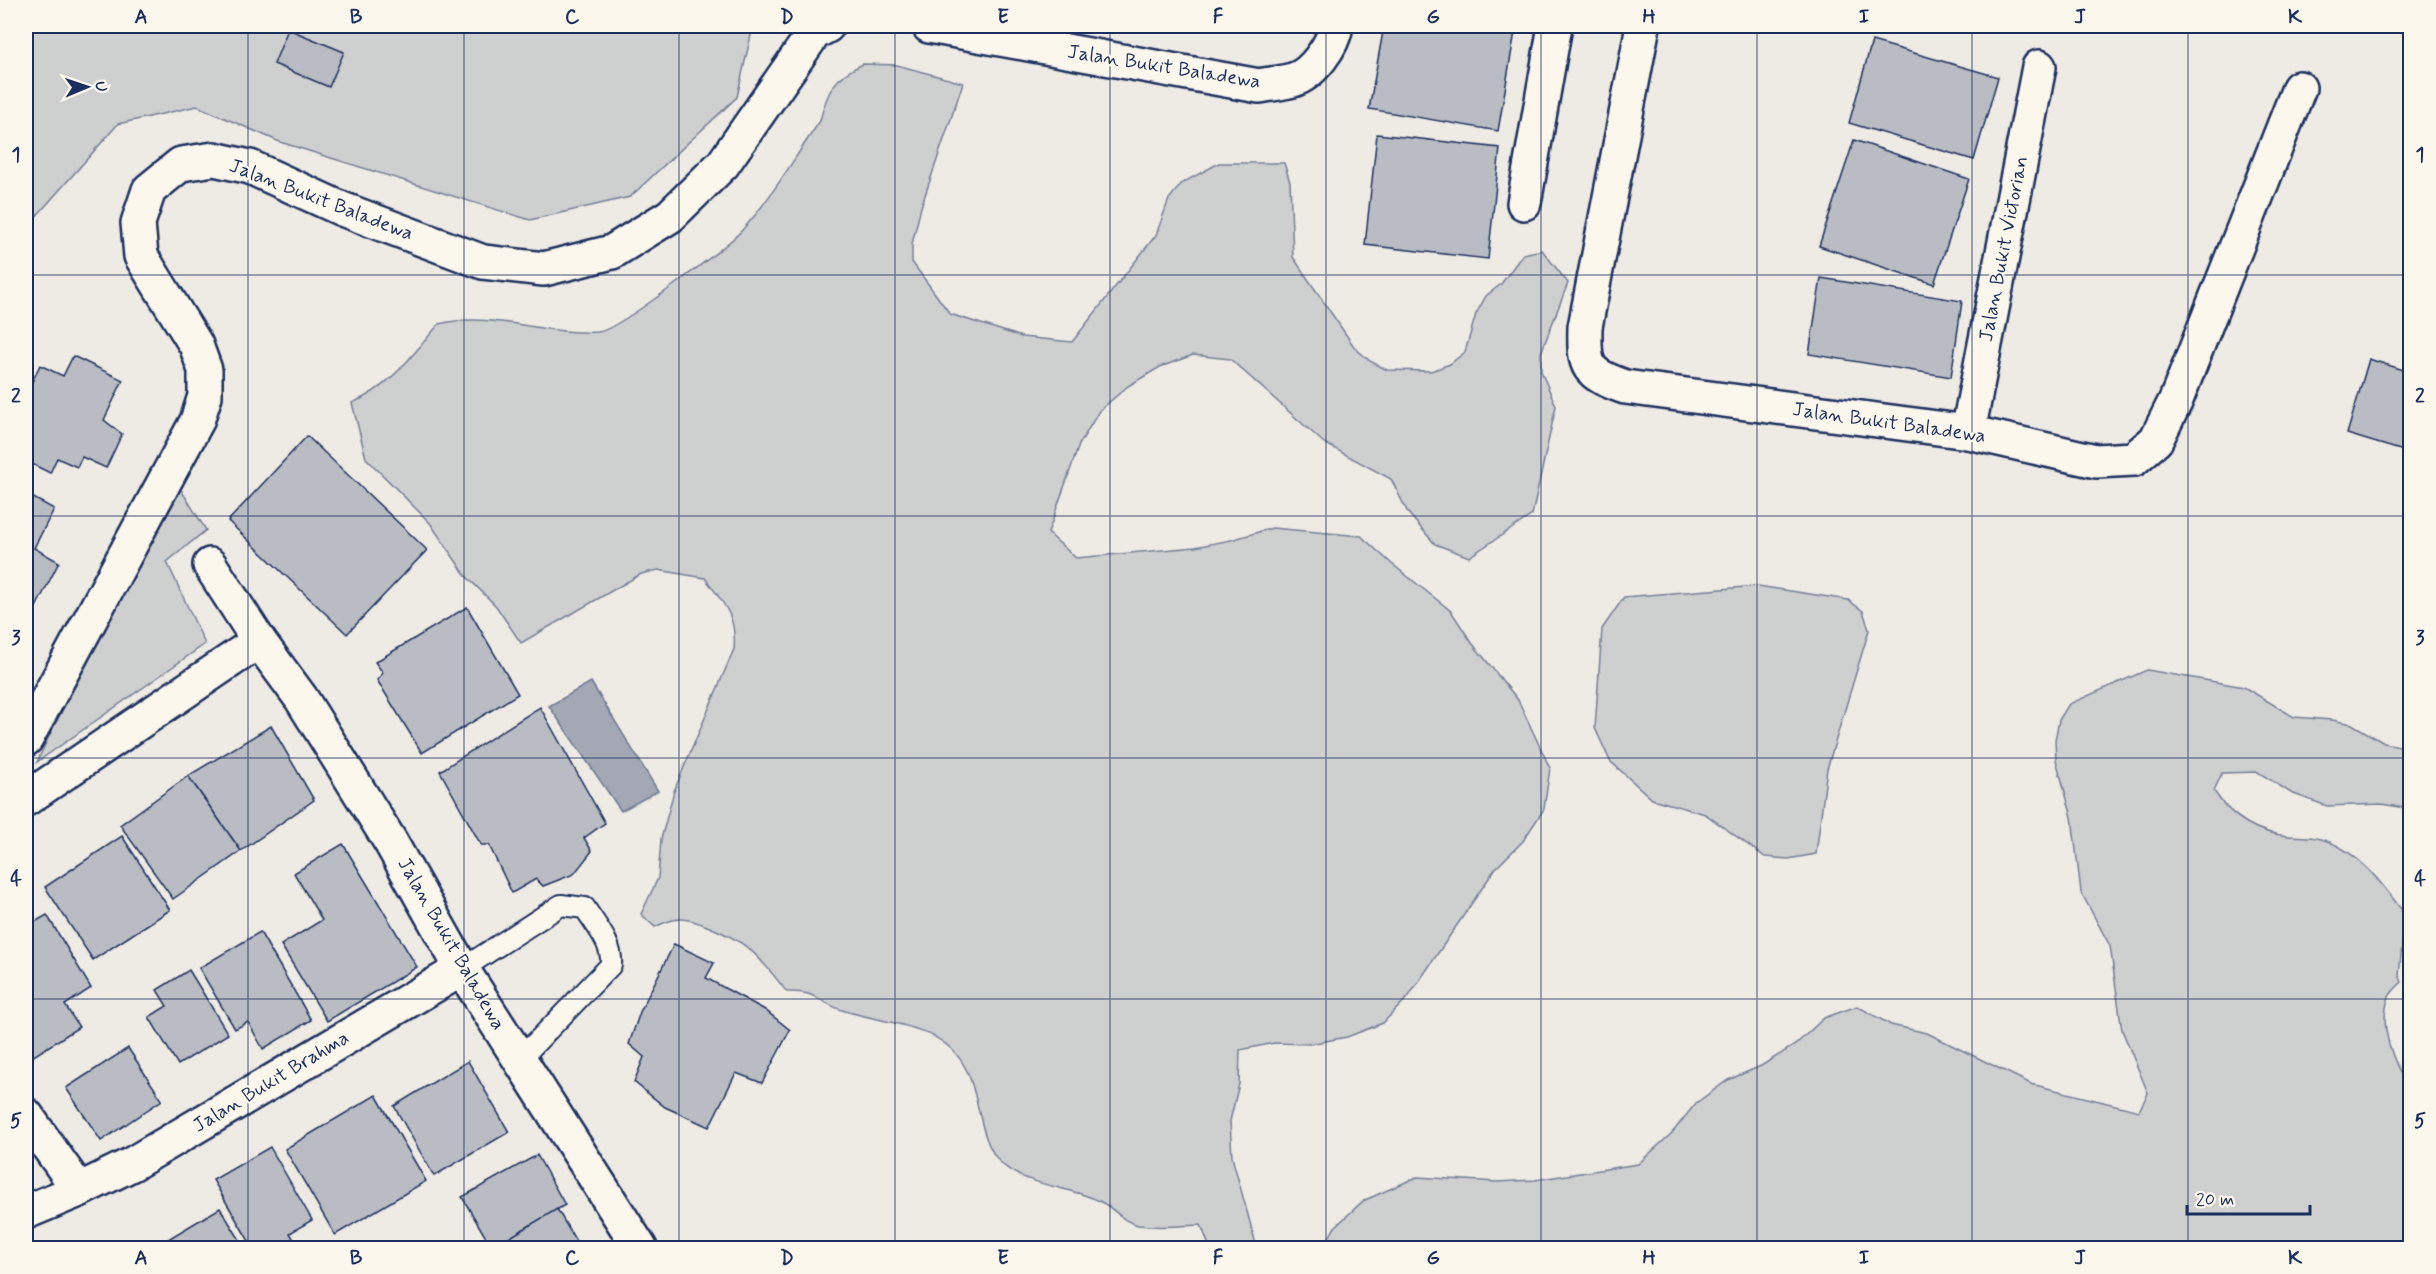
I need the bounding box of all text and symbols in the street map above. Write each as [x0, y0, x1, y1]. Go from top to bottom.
text: A [134, 4, 148, 31]
text: B [350, 4, 363, 31]
text: C [565, 4, 580, 31]
text: D [780, 4, 794, 31]
text: E [997, 4, 1009, 31]
text: F [1213, 4, 1224, 31]
text: G [1426, 4, 1440, 31]
text: H [1642, 4, 1656, 31]
text: I [1859, 4, 1869, 31]
text: J [2074, 4, 2086, 31]
text: K [2288, 4, 2303, 31]
street label: Jalan Bukit Baladewa [1066, 38, 1262, 96]
north arrow [57, 57, 117, 117]
text: U [90, 81, 111, 92]
text: 1 [12, 142, 20, 169]
text: 1 [2416, 142, 2424, 169]
street label: Jalan Bukit Baladewa [225, 152, 417, 248]
street label: Jalan Bukit Victorian [1973, 154, 2035, 344]
text: 2 [11, 383, 21, 410]
text: 2 [2415, 383, 2425, 410]
street label: Jalan Bukit Baladewa [1791, 396, 1987, 450]
text: 3 [11, 625, 21, 652]
text: 3 [2415, 625, 2425, 652]
street label: Jalan Bukit Baladewa [391, 853, 511, 1035]
text: 4 [10, 866, 22, 893]
text: 4 [2414, 866, 2426, 893]
street label: Jalan Bukit Brahma [188, 1025, 354, 1139]
text: 5 [10, 1108, 22, 1135]
text: 5 [2414, 1108, 2426, 1135]
scale bar [2187, 1178, 2310, 1216]
text: 20 m [2196, 1188, 2234, 1212]
text: A [134, 1245, 148, 1272]
text: B [350, 1245, 363, 1272]
text: C [565, 1245, 580, 1272]
text: D [780, 1245, 794, 1272]
text: E [997, 1245, 1009, 1272]
text: F [1213, 1245, 1224, 1272]
text: G [1426, 1245, 1440, 1272]
text: H [1642, 1245, 1656, 1272]
text: I [1859, 1245, 1869, 1272]
text: J [2074, 1245, 2086, 1272]
text: K [2288, 1245, 2303, 1272]

